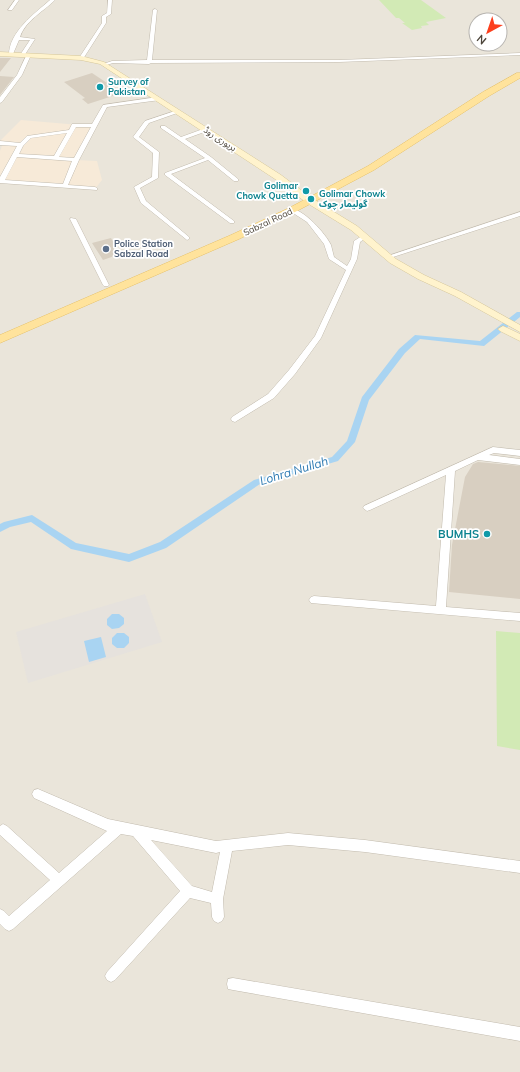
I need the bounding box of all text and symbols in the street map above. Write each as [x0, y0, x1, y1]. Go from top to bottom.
north arrow [468, 12, 508, 52]
text: N [474, 32, 489, 48]
place label: Survey of Pakistan [108, 76, 149, 97]
marker: Survey of Pakistan [95, 82, 105, 92]
street label: بریوری روڈ [201, 124, 239, 154]
place label: Golimar Chowk Quetta [236, 180, 298, 201]
marker: Golimar Chowk Quetta [301, 186, 311, 196]
place label: Golimar Chowk گولیمار چوک [319, 188, 386, 211]
marker: Golimar Chowk گولیمار چوک [306, 194, 316, 204]
street label: Sabzal Road [241, 205, 294, 238]
place label: Police Station Sabzal Road [114, 238, 173, 259]
marker: Police Station Sabzal Road [101, 244, 111, 254]
water label: Lohra Nullah [258, 453, 330, 488]
place label: BUMHS [438, 527, 479, 541]
marker: BUMHS [482, 529, 492, 539]

